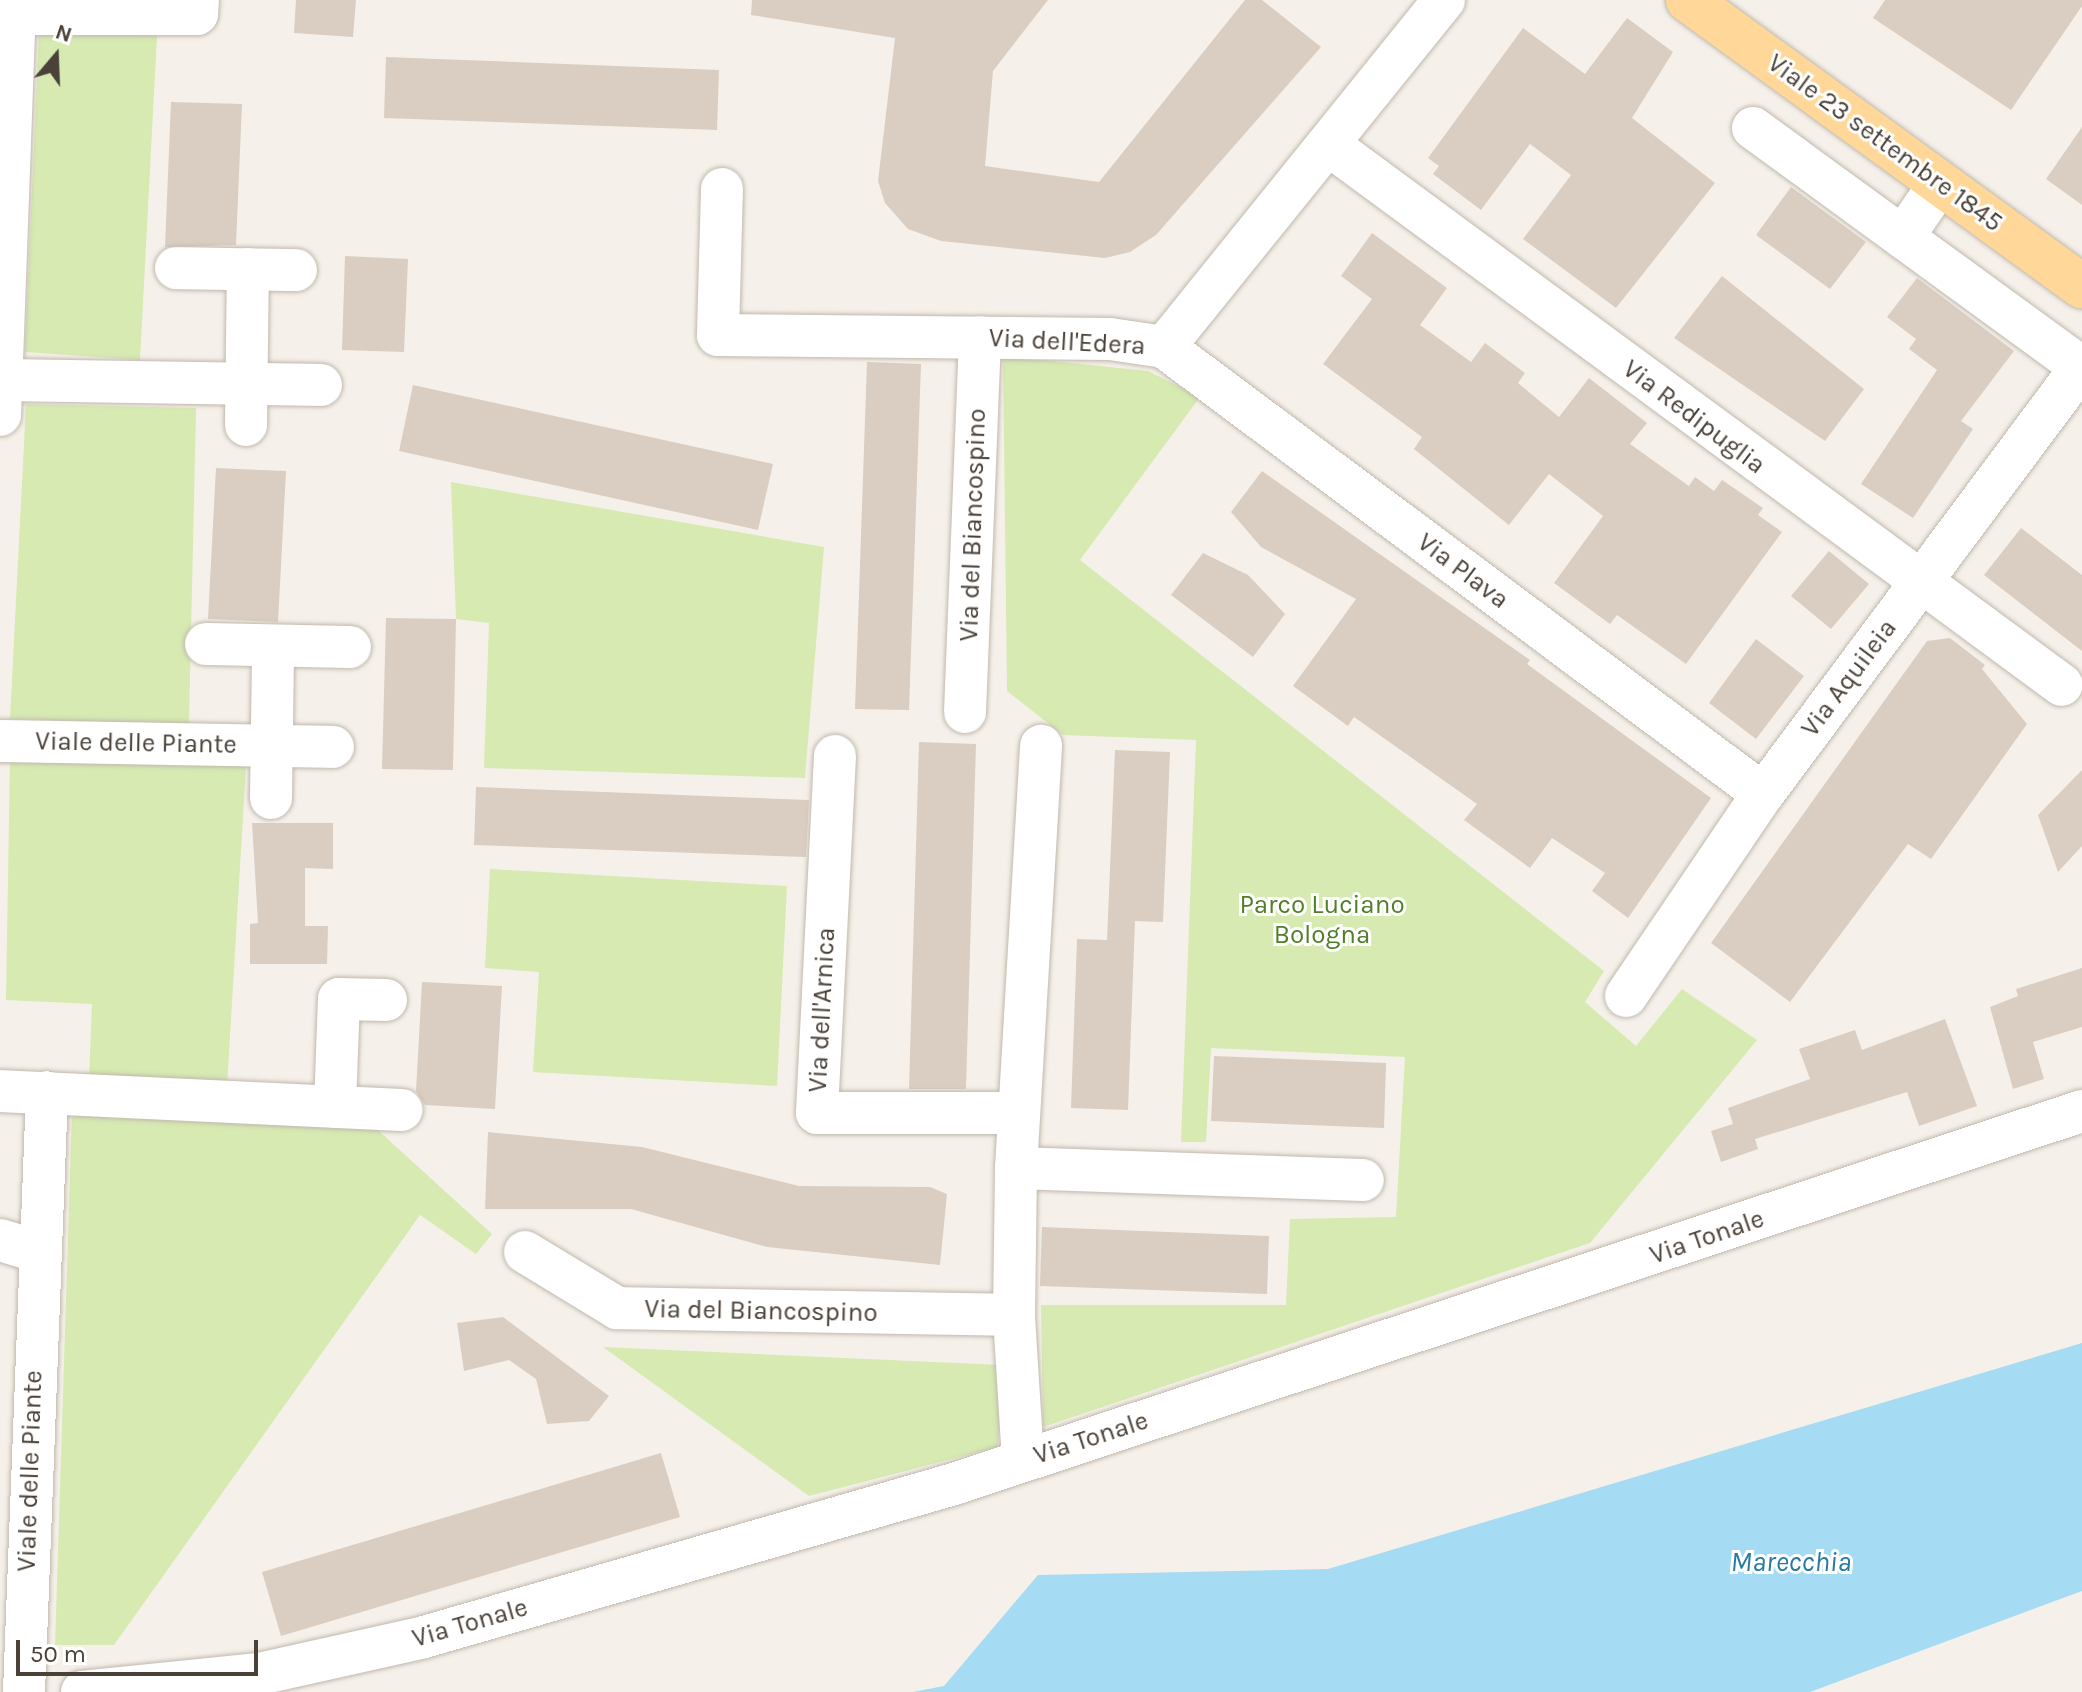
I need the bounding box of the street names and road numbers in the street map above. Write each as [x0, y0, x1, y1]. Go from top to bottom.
street label: Viale 23 settembre 1845 [1762, 47, 2008, 239]
street label: Via dell'Edera [988, 322, 1146, 362]
street label: Via Redipuglia [1617, 353, 1771, 481]
street label: Via del Biancospino [953, 408, 993, 642]
street label: Via Plava [1411, 527, 1515, 615]
street label: Via Aquileia [1795, 613, 1903, 743]
street label: Viale delle Piante [35, 726, 237, 760]
street label: Via dell'Arnica [802, 927, 842, 1093]
street label: Via Tonale [1646, 1203, 1768, 1271]
street label: Via del Biancospino [644, 1293, 878, 1329]
street label: Viale delle Piante [11, 1370, 49, 1572]
street label: Via Tonale [1030, 1405, 1152, 1471]
street label: Via Tonale [409, 1592, 531, 1654]

